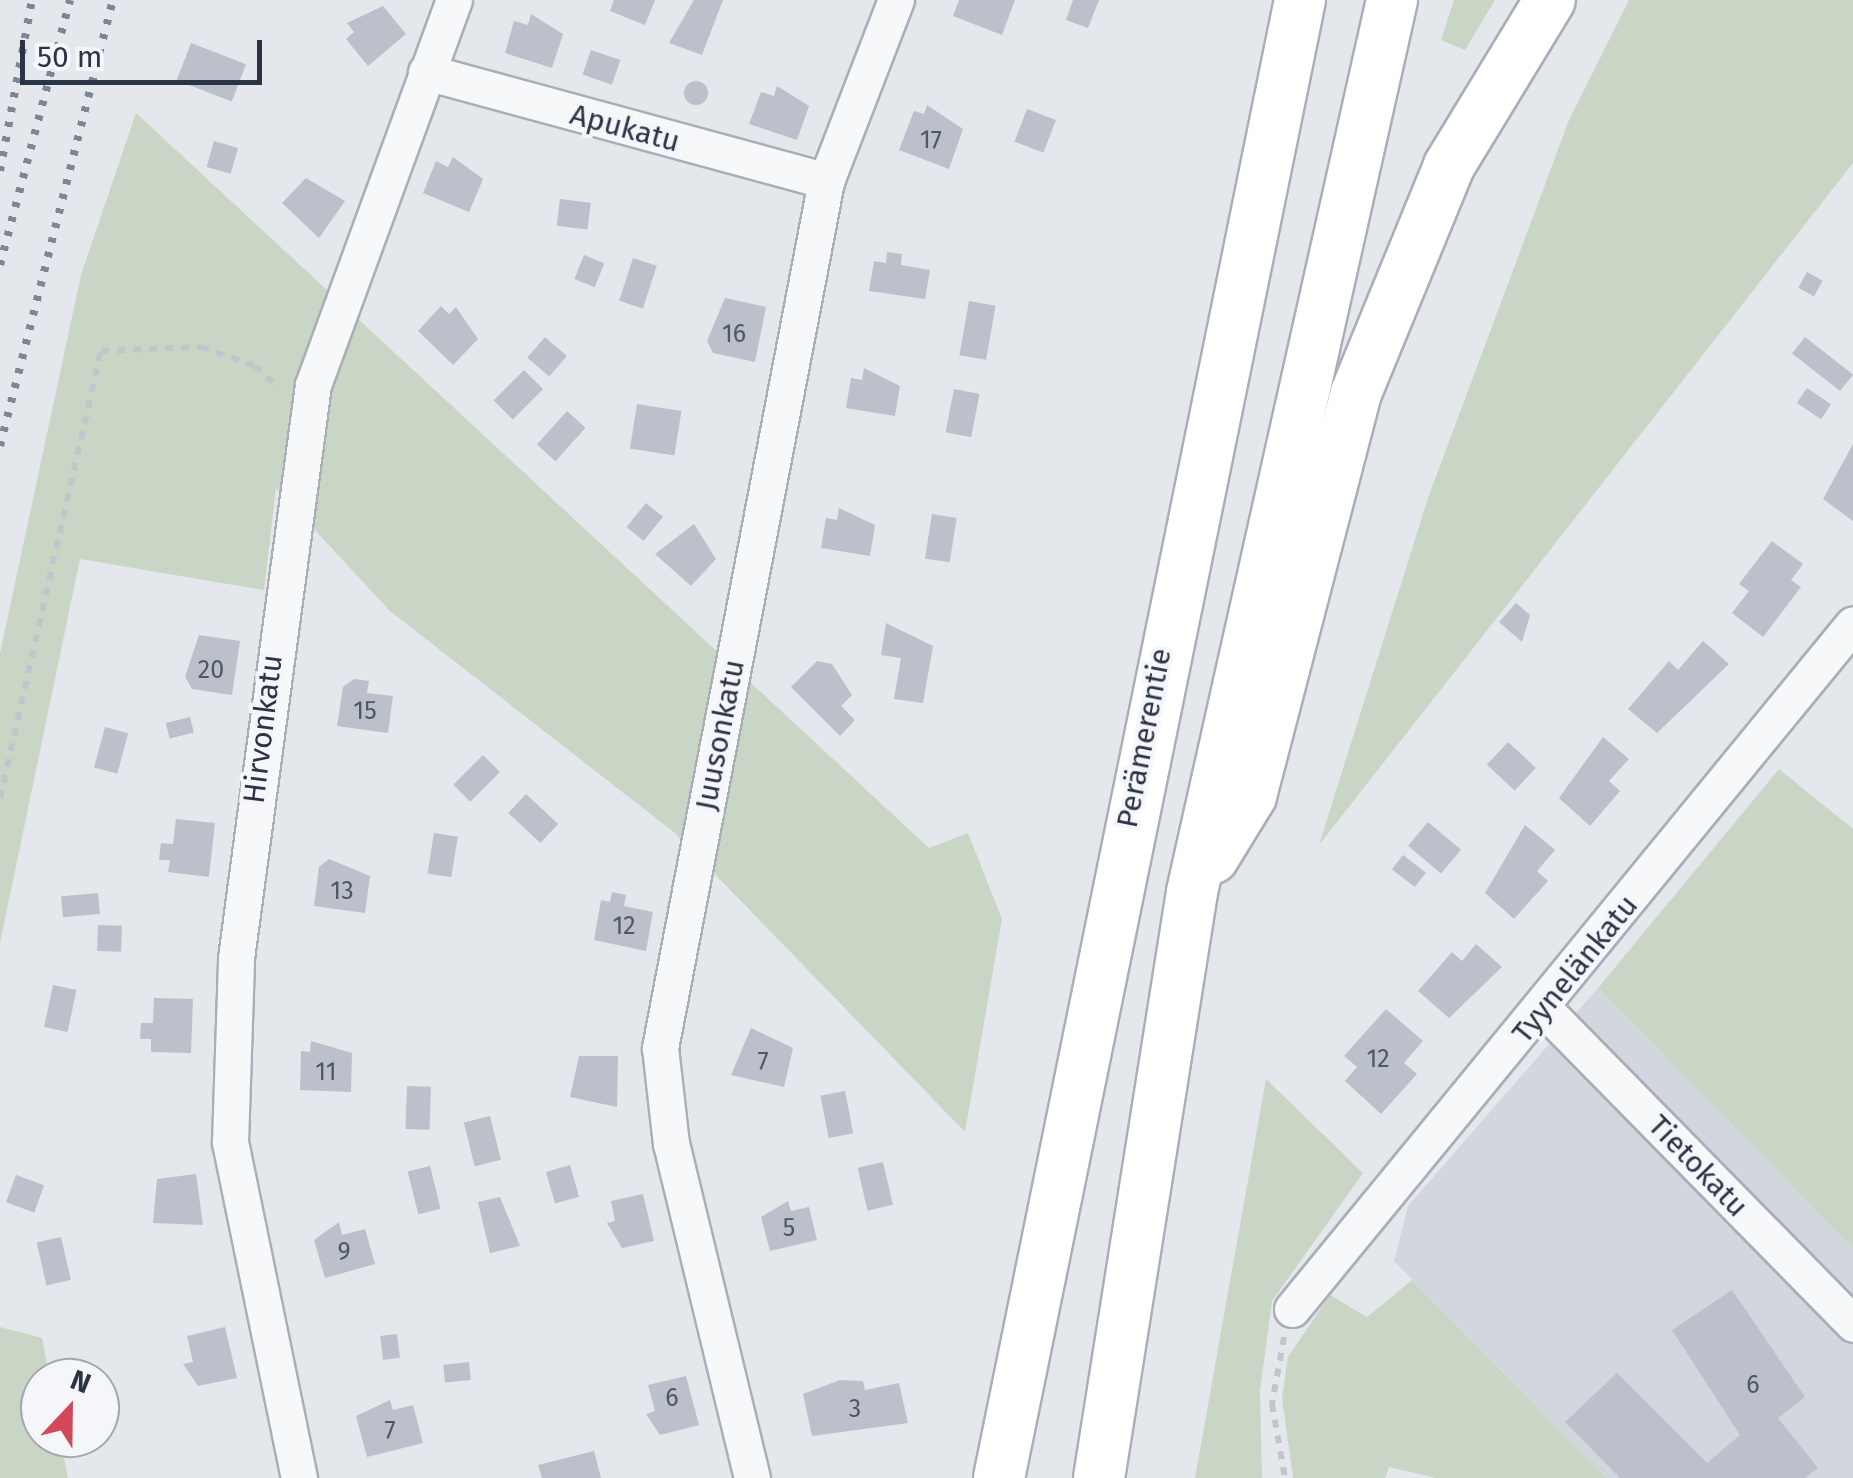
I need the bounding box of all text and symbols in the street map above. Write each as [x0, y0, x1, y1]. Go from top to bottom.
scale bar [25, 20, 268, 82]
text: 50 m [37, 39, 102, 75]
street label: Apukatu [566, 96, 684, 160]
house number: 17 [920, 125, 942, 155]
house number: 16 [722, 319, 746, 349]
street label: Perämerentie [1109, 645, 1179, 831]
street label: Hirvonkatu [236, 653, 290, 805]
house number: 20 [198, 655, 224, 685]
street label: Juusonkatu [688, 657, 752, 813]
house number: 15 [353, 696, 377, 726]
house number: 13 [330, 876, 354, 906]
street label: Tyynelänkatu [1504, 888, 1646, 1050]
house number: 12 [612, 911, 636, 941]
house number: 12 [1366, 1044, 1390, 1074]
house number: 7 [757, 1046, 769, 1076]
house number: 11 [315, 1057, 337, 1087]
street label: Tietokatu [1641, 1108, 1755, 1224]
house number: 5 [783, 1213, 795, 1243]
house number: 9 [337, 1237, 351, 1267]
north arrow [20, 1358, 120, 1458]
text: N [66, 1363, 95, 1400]
house number: 6 [1746, 1370, 1760, 1400]
house number: 6 [665, 1383, 679, 1413]
house number: 3 [849, 1394, 861, 1424]
house number: 7 [384, 1415, 396, 1445]

